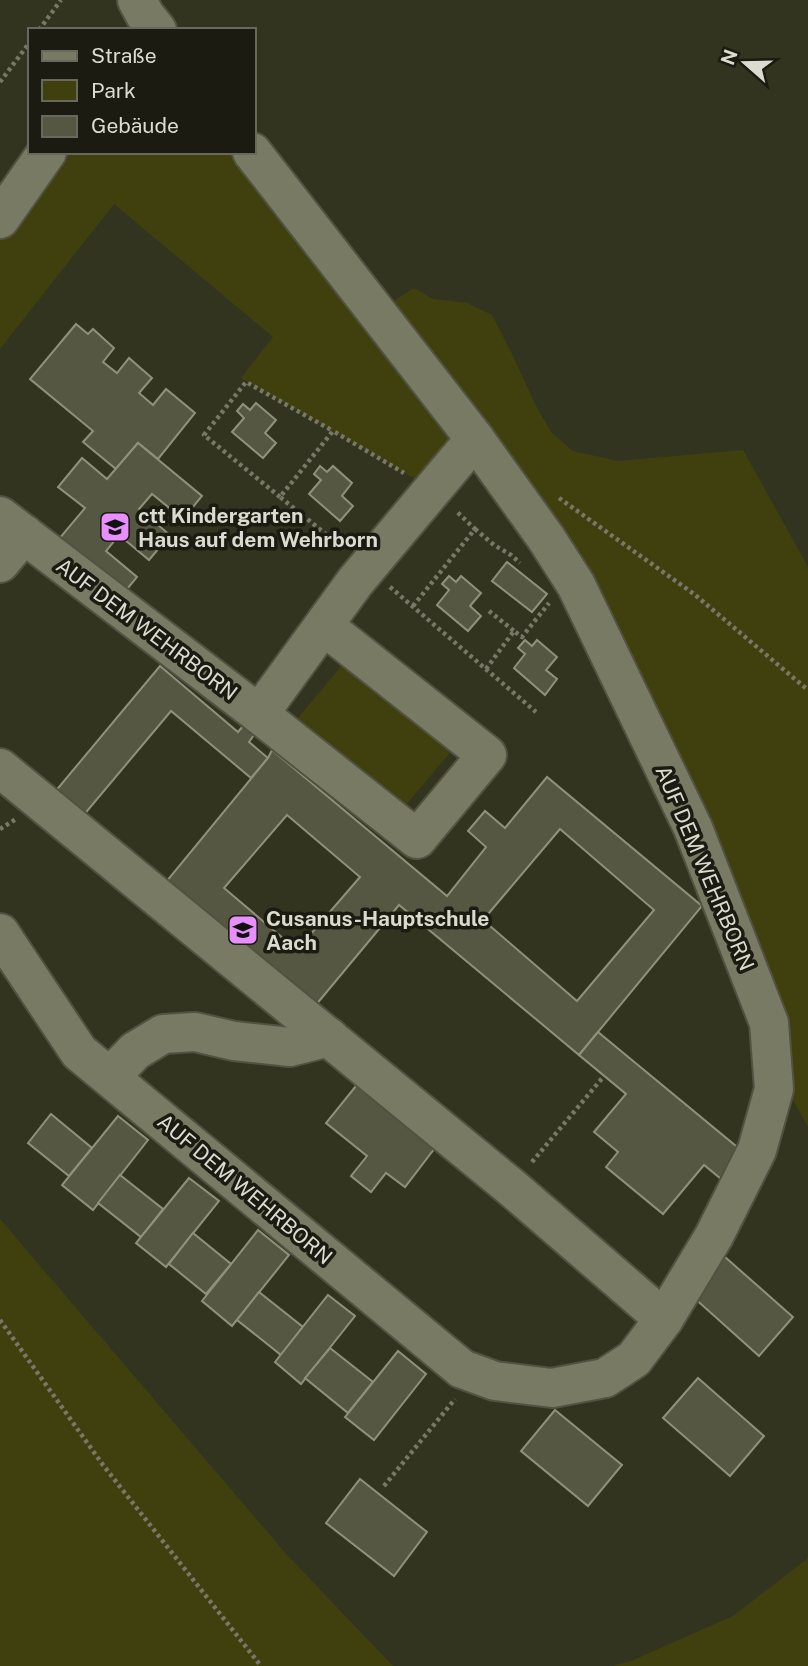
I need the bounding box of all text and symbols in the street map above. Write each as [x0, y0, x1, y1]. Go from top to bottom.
legend [28, 28, 256, 154]
north arrow [710, 28, 780, 98]
text: Straße [91, 43, 157, 68]
text: N [716, 46, 742, 68]
text: Park [91, 78, 136, 103]
text: Gebäude [91, 113, 179, 138]
place label: ctt Kindergarten Haus auf dem Wehrborn [138, 503, 378, 552]
school or university icon: ctt Kindergarten Haus auf dem Wehrborn [98, 510, 132, 544]
street label: AUF DEM WEHRBORN [51, 553, 243, 705]
street label: AUF DEM WEHRBORN [650, 762, 760, 974]
place label: Cusanus-Hauptschule Aach [266, 906, 489, 955]
school or university icon: Cusanus-Hauptschule Aach [226, 913, 260, 947]
street label: AUF DEM WEHRBORN [153, 1109, 337, 1269]

